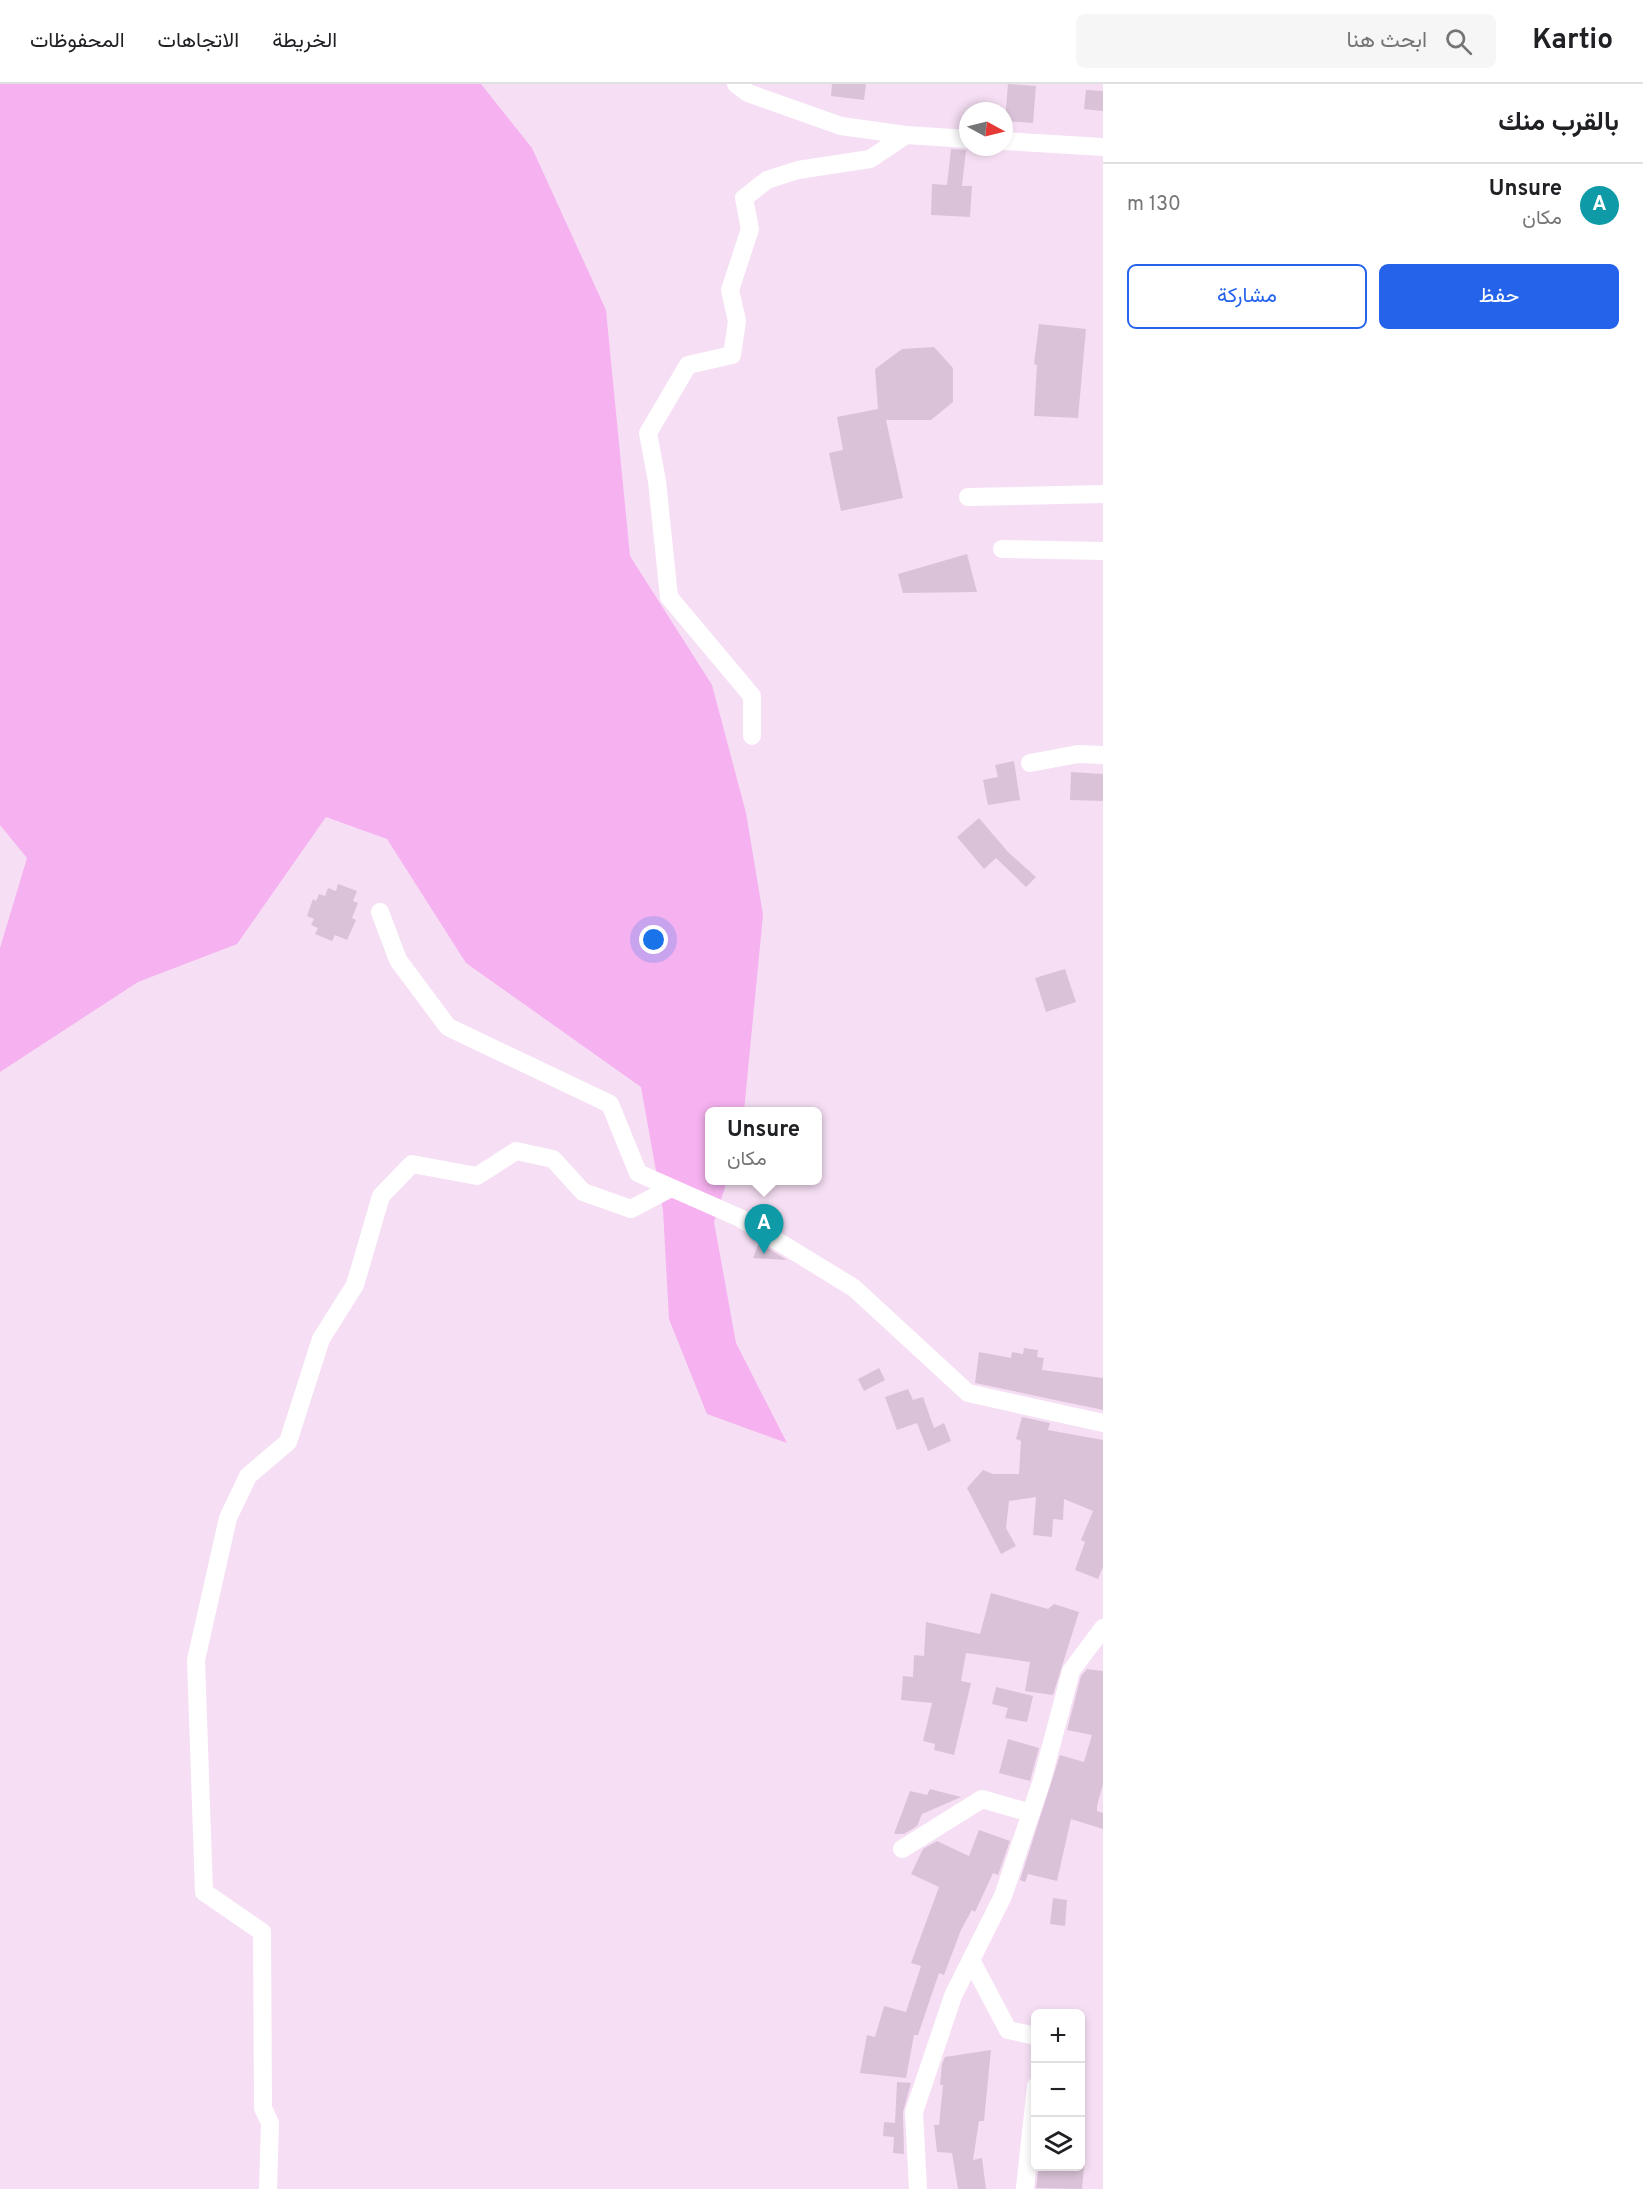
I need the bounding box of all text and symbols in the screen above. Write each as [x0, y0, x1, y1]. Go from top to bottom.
search box [1076, 14, 1496, 68]
text: Kartio [1532, 23, 1613, 59]
icon: search [1442, 25, 1475, 58]
text: المحفوظات [30, 28, 125, 55]
text: الاتجاهات [158, 28, 239, 55]
text: الخريطة [272, 28, 337, 55]
text: ابحث هنا [1347, 28, 1427, 55]
north arrow [959, 102, 1013, 156]
text: بالقرب منك [1498, 107, 1619, 140]
text: Unsure [1489, 176, 1562, 203]
text: 130 m [1127, 192, 1181, 218]
text: A [1592, 192, 1607, 218]
text: مكان [1522, 206, 1562, 232]
button: مشاركة [1127, 264, 1367, 329]
button: حفظ [1379, 264, 1619, 329]
your location [639, 925, 668, 954]
popup [705, 1107, 822, 1185]
text: Unsure [727, 1117, 800, 1144]
text: مكان [727, 1147, 767, 1173]
pin: A [744, 1204, 783, 1254]
map controls [1031, 2009, 1085, 2171]
button: + [1031, 2009, 1085, 2063]
button: − [1031, 2063, 1085, 2117]
button: layers [1031, 2117, 1085, 2171]

